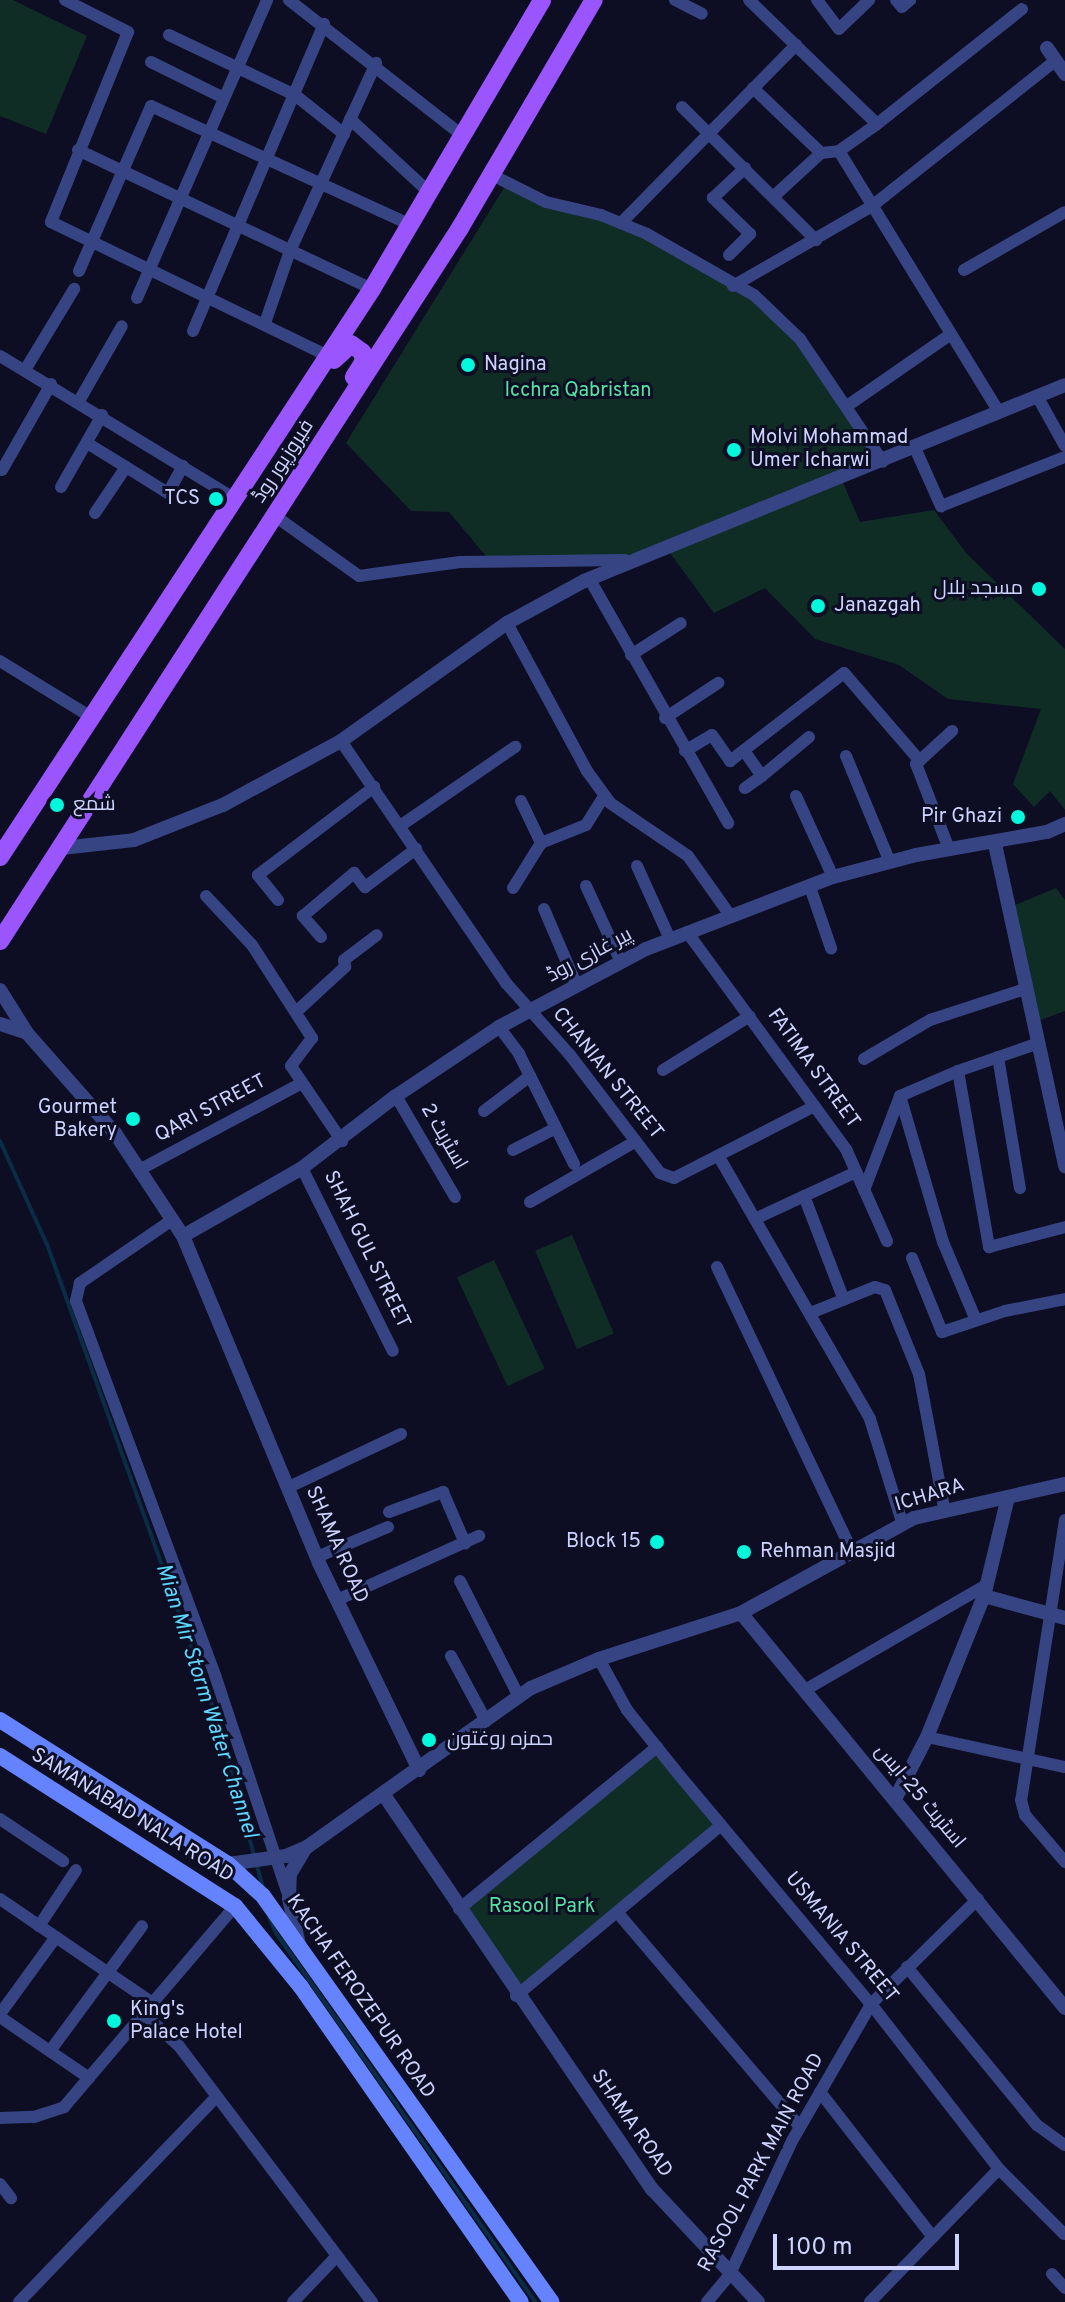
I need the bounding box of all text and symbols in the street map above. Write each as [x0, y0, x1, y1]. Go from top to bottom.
place label: Nagina [484, 353, 547, 377]
marker: Nagina [459, 356, 477, 374]
park label: Icchra Qabristan [504, 379, 652, 403]
street label: فیروزپور روڈ [248, 416, 320, 508]
place label: Molvi Mohammad Umer Icharwi [750, 426, 908, 473]
marker: Molvi Mohammad Umer Icharwi [725, 441, 743, 459]
place label: TCS [164, 487, 200, 511]
marker: TCS [207, 490, 225, 508]
place label: مسجد بلال [933, 577, 1023, 601]
marker: مسجد بلال [1030, 580, 1048, 598]
place label: Janazgah [834, 594, 921, 618]
marker: Janazgah [809, 597, 827, 615]
place label: شمع [73, 793, 116, 817]
marker: شمع [48, 796, 66, 814]
place label: Pir Ghazi [921, 805, 1002, 829]
marker: Pir Ghazi [1009, 808, 1027, 826]
street label: پیر غازی روڈ [543, 923, 637, 989]
street label: CHANIAN STREET [546, 1003, 668, 1145]
street label: FATIMA STREET [761, 1004, 865, 1134]
street label: QARI STREET [151, 1070, 271, 1148]
place label: Gourmet Bakery [38, 1096, 117, 1143]
street label: اسٹریٹ 2 [415, 1100, 471, 1174]
marker: Gourmet Bakery [124, 1110, 142, 1128]
street label: SHAH GUL STREET [317, 1167, 415, 1333]
street label: ICHARA [892, 1474, 968, 1518]
street label: SHAMA ROAD [299, 1482, 373, 1608]
place label: Block 15 [566, 1530, 641, 1554]
marker: Block 15 [648, 1533, 666, 1551]
place label: Rehman Masjid [760, 1540, 896, 1564]
marker: Rehman Masjid [735, 1543, 753, 1561]
water label: Mian Mir Storm Water Channel [149, 1560, 263, 1842]
place label: حمزه روغتون [447, 1728, 553, 1752]
marker: حمزه روغتون [418, 1729, 440, 1751]
street label: اسٹریٹ 25-ایس [869, 1740, 969, 1854]
street label: SAMANABAD NALA ROAD [26, 1744, 238, 1888]
street label: USMANIA STREET [779, 1867, 903, 2009]
street label: KACHA FEROZEPUR ROAD [280, 1890, 440, 2104]
park label: Rasool Park [489, 1895, 595, 1919]
place label: King's Palace Hotel [130, 1998, 243, 2045]
marker: King's Palace Hotel [105, 2012, 123, 2030]
street label: RASOOL PARK MAIN ROAD [694, 2049, 830, 2277]
street label: SHAMA ROAD [585, 2065, 677, 2183]
scale bar [777, 2218, 963, 2268]
text: 100 m [787, 2233, 853, 2263]

